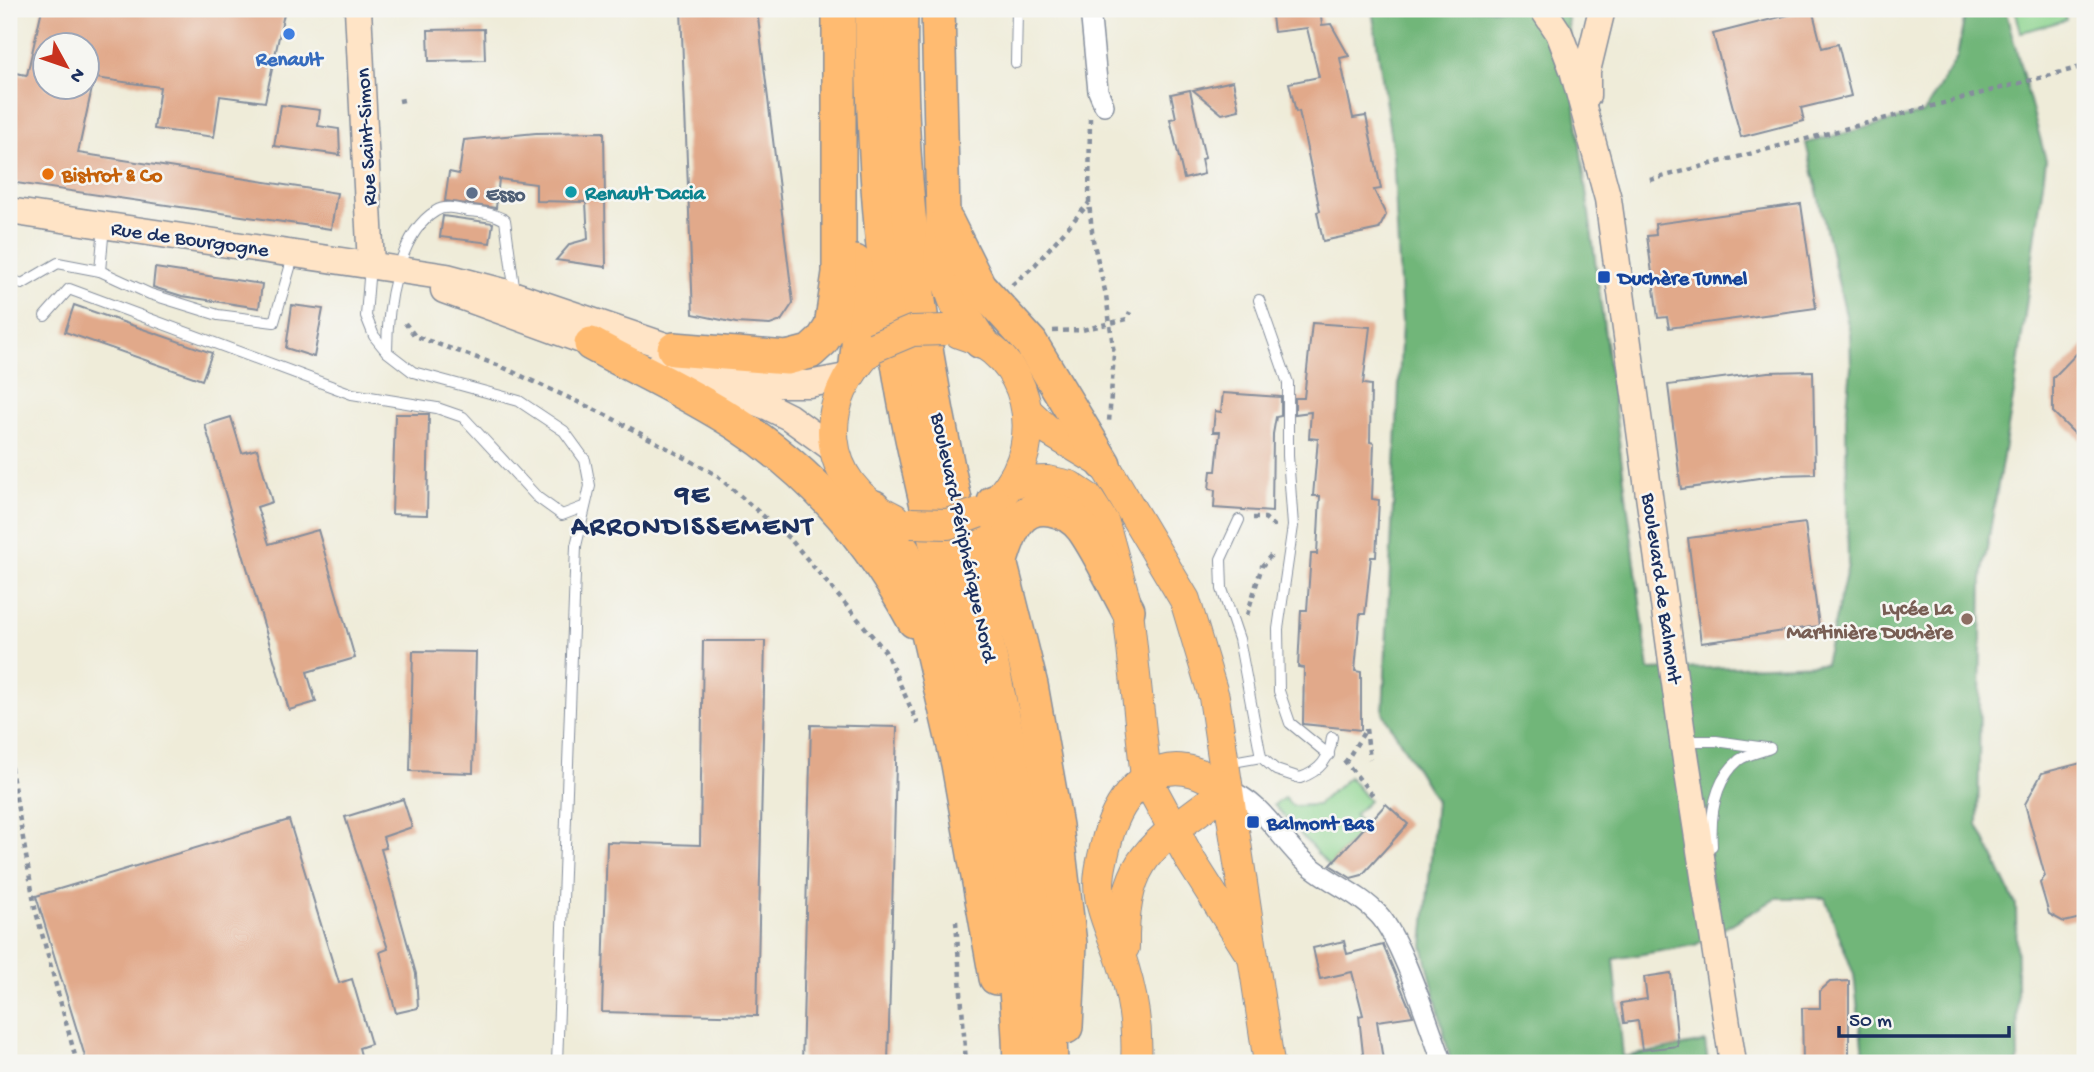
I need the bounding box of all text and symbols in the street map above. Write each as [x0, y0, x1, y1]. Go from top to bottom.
marker: Renault [281, 26, 297, 42]
north arrow [32, 32, 102, 102]
place label: Renault [255, 49, 325, 74]
text: N [64, 63, 89, 87]
street label: Rue Saint-Simon [352, 67, 385, 206]
place label: Bistrot & Co [61, 165, 163, 190]
marker: Bistrot & Co [40, 166, 56, 182]
place label: Renault Dacia [584, 183, 707, 208]
place label: Esso [486, 184, 526, 209]
marker: Renault Dacia [563, 184, 579, 200]
marker: Esso [464, 185, 480, 201]
street label: Rue de Bourgogne [109, 218, 271, 265]
place label: Duchère Tunnel [1616, 268, 1748, 293]
marker: Duchère Tunnel [1596, 269, 1612, 285]
street label: Boulevard Périphérique Nord [923, 410, 1001, 666]
district label: 9E ARRONDISSEMENT [570, 480, 815, 545]
street label: Boulevard de Balmont [1634, 491, 1686, 688]
place label: Lycée La Martinière Duchère [1787, 598, 1954, 647]
marker: Lycée La Martinière Duchère [1959, 611, 1975, 627]
place label: Balmont Bas [1266, 813, 1375, 838]
marker: Balmont Bas [1245, 814, 1261, 830]
scale bar [1839, 995, 2008, 1039]
text: 50 m [1849, 1010, 1892, 1035]

